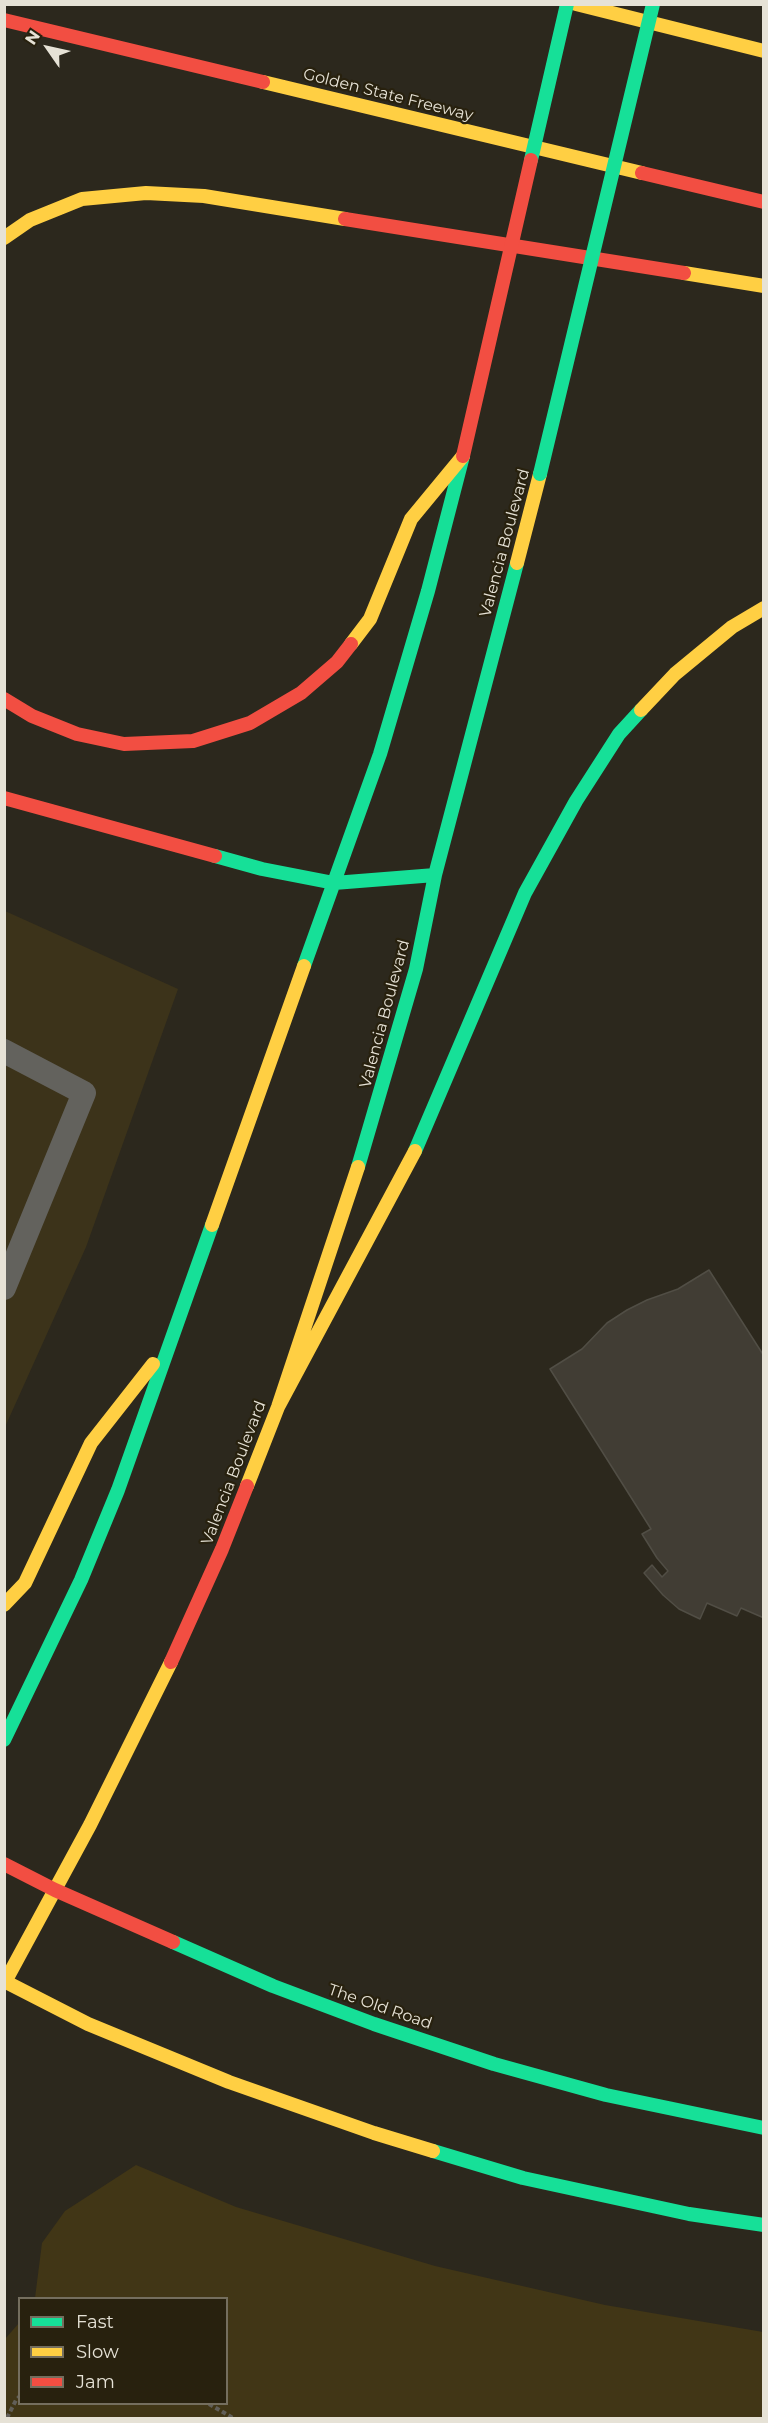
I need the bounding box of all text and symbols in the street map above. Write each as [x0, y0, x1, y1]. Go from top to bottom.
north arrow [18, 18, 78, 78]
text: N [21, 27, 44, 48]
street label: Golden State Freeway [301, 65, 475, 125]
street label: Valencia Boulevard [476, 467, 534, 619]
street label: Valencia Boulevard [356, 938, 414, 1090]
street label: Valencia Boulevard [198, 1398, 270, 1548]
street label: The Old Road [326, 1980, 434, 2034]
legend [18, 2297, 228, 2405]
text: Fast [76, 2311, 114, 2333]
text: Slow [76, 2341, 119, 2363]
text: Jam [76, 2371, 115, 2393]

